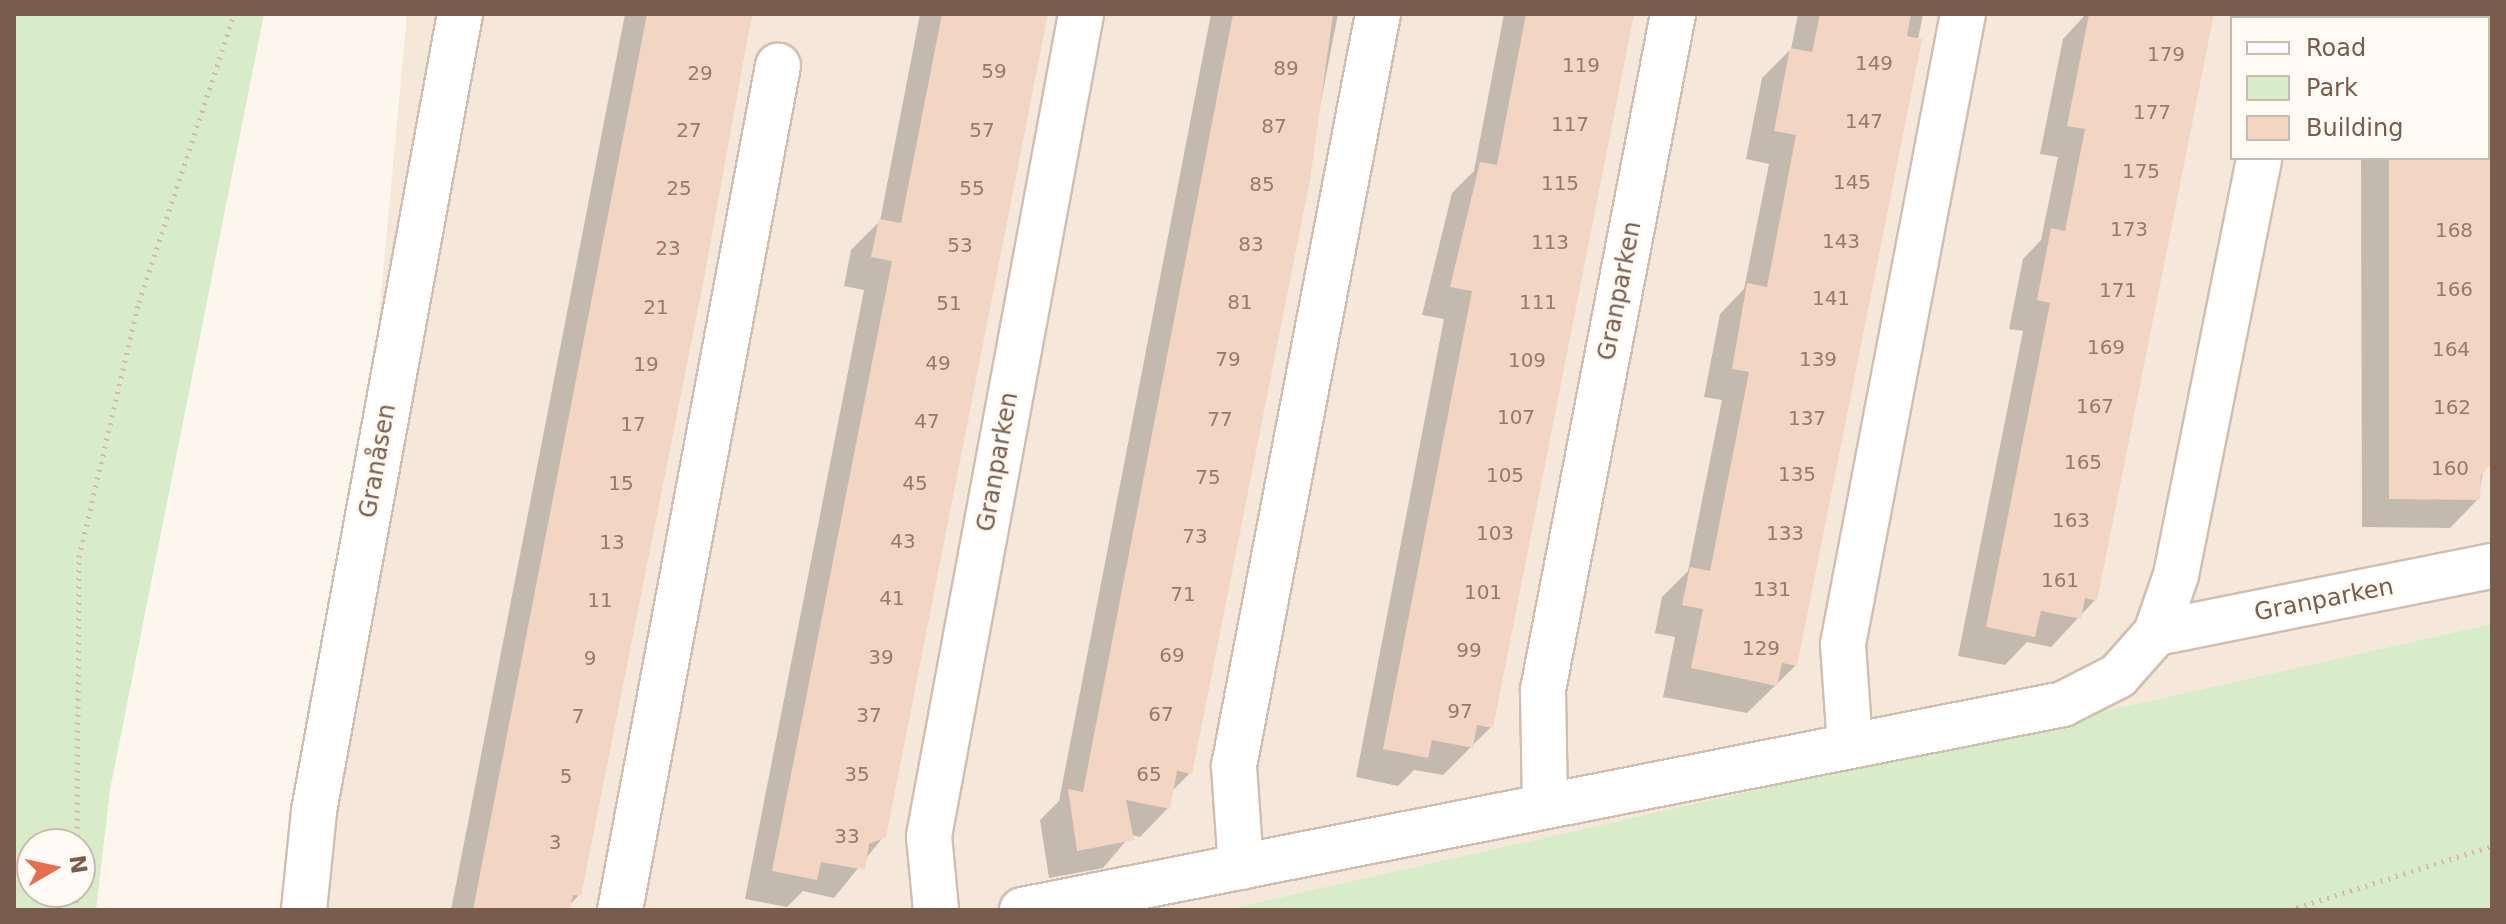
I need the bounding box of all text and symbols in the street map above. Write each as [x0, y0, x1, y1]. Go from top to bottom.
legend [2230, 16, 2490, 160]
text: Road [2306, 34, 2366, 62]
house number: 179 [2147, 42, 2185, 66]
house number: 149 [1855, 51, 1893, 75]
house number: 119 [1562, 53, 1600, 77]
house number: 89 [1273, 56, 1299, 80]
house number: 59 [981, 59, 1007, 83]
house number: 29 [687, 61, 713, 85]
text: Park [2306, 74, 2358, 102]
house number: 177 [2133, 100, 2171, 124]
house number: 147 [1845, 109, 1883, 133]
house number: 117 [1551, 112, 1589, 136]
house number: 87 [1261, 114, 1287, 138]
text: Building [2306, 114, 2403, 142]
house number: 27 [676, 118, 702, 142]
house number: 57 [969, 118, 995, 142]
house number: 175 [2122, 159, 2160, 183]
house number: 145 [1833, 170, 1871, 194]
house number: 115 [1541, 171, 1579, 195]
house number: 85 [1249, 172, 1275, 196]
house number: 25 [666, 176, 692, 200]
house number: 55 [959, 176, 985, 200]
house number: 173 [2110, 217, 2148, 241]
house number: 168 [2435, 218, 2473, 242]
street label: Granparken [1592, 219, 1648, 363]
house number: 143 [1822, 229, 1860, 253]
house number: 113 [1531, 230, 1569, 254]
house number: 83 [1238, 232, 1264, 256]
house number: 53 [947, 233, 973, 257]
house number: 23 [655, 236, 681, 260]
house number: 166 [2435, 277, 2473, 301]
house number: 171 [2099, 278, 2137, 302]
house number: 141 [1812, 286, 1850, 310]
house number: 81 [1227, 290, 1253, 314]
house number: 111 [1519, 290, 1557, 314]
house number: 51 [936, 291, 962, 315]
house number: 21 [643, 295, 669, 319]
house number: 169 [2087, 335, 2125, 359]
house number: 164 [2432, 337, 2470, 361]
house number: 79 [1215, 347, 1241, 371]
house number: 139 [1799, 347, 1837, 371]
house number: 109 [1508, 348, 1546, 372]
house number: 49 [925, 351, 951, 375]
house number: 19 [633, 352, 659, 376]
street label: Granparken [972, 390, 1024, 534]
house number: 167 [2076, 394, 2114, 418]
house number: 162 [2433, 395, 2471, 419]
street label: Granåsen [354, 402, 402, 520]
house number: 107 [1497, 405, 1535, 429]
house number: 137 [1788, 406, 1826, 430]
house number: 77 [1207, 407, 1233, 431]
house number: 47 [914, 409, 940, 433]
house number: 17 [620, 412, 646, 436]
house number: 165 [2064, 450, 2102, 474]
house number: 160 [2431, 456, 2469, 480]
house number: 135 [1778, 462, 1816, 486]
house number: 105 [1486, 463, 1524, 487]
house number: 75 [1195, 465, 1221, 489]
house number: 15 [608, 471, 634, 495]
house number: 45 [902, 471, 928, 495]
house number: 163 [2052, 508, 2090, 532]
house number: 103 [1476, 521, 1514, 545]
house number: 133 [1766, 521, 1804, 545]
house number: 73 [1182, 524, 1208, 548]
house number: 43 [890, 529, 916, 553]
house number: 13 [599, 530, 625, 554]
house number: 161 [2041, 568, 2079, 592]
street label: Granparken [2252, 572, 2396, 628]
house number: 131 [1753, 577, 1791, 601]
house number: 101 [1464, 580, 1502, 604]
house number: 71 [1170, 582, 1196, 606]
house number: 41 [879, 586, 905, 610]
house number: 11 [587, 588, 613, 612]
house number: 129 [1742, 636, 1780, 660]
house number: 99 [1456, 638, 1482, 662]
house number: 69 [1159, 643, 1185, 667]
house number: 39 [868, 645, 894, 669]
house number: 9 [584, 646, 596, 670]
house number: 97 [1447, 699, 1473, 723]
house number: 67 [1148, 702, 1174, 726]
house number: 37 [856, 703, 882, 727]
house number: 7 [572, 704, 584, 728]
house number: 35 [844, 762, 870, 786]
house number: 65 [1136, 762, 1162, 786]
house number: 5 [560, 764, 572, 788]
house number: 33 [834, 824, 860, 848]
north arrow [16, 828, 96, 908]
house number: 3 [549, 830, 561, 854]
text: N [64, 853, 92, 876]

